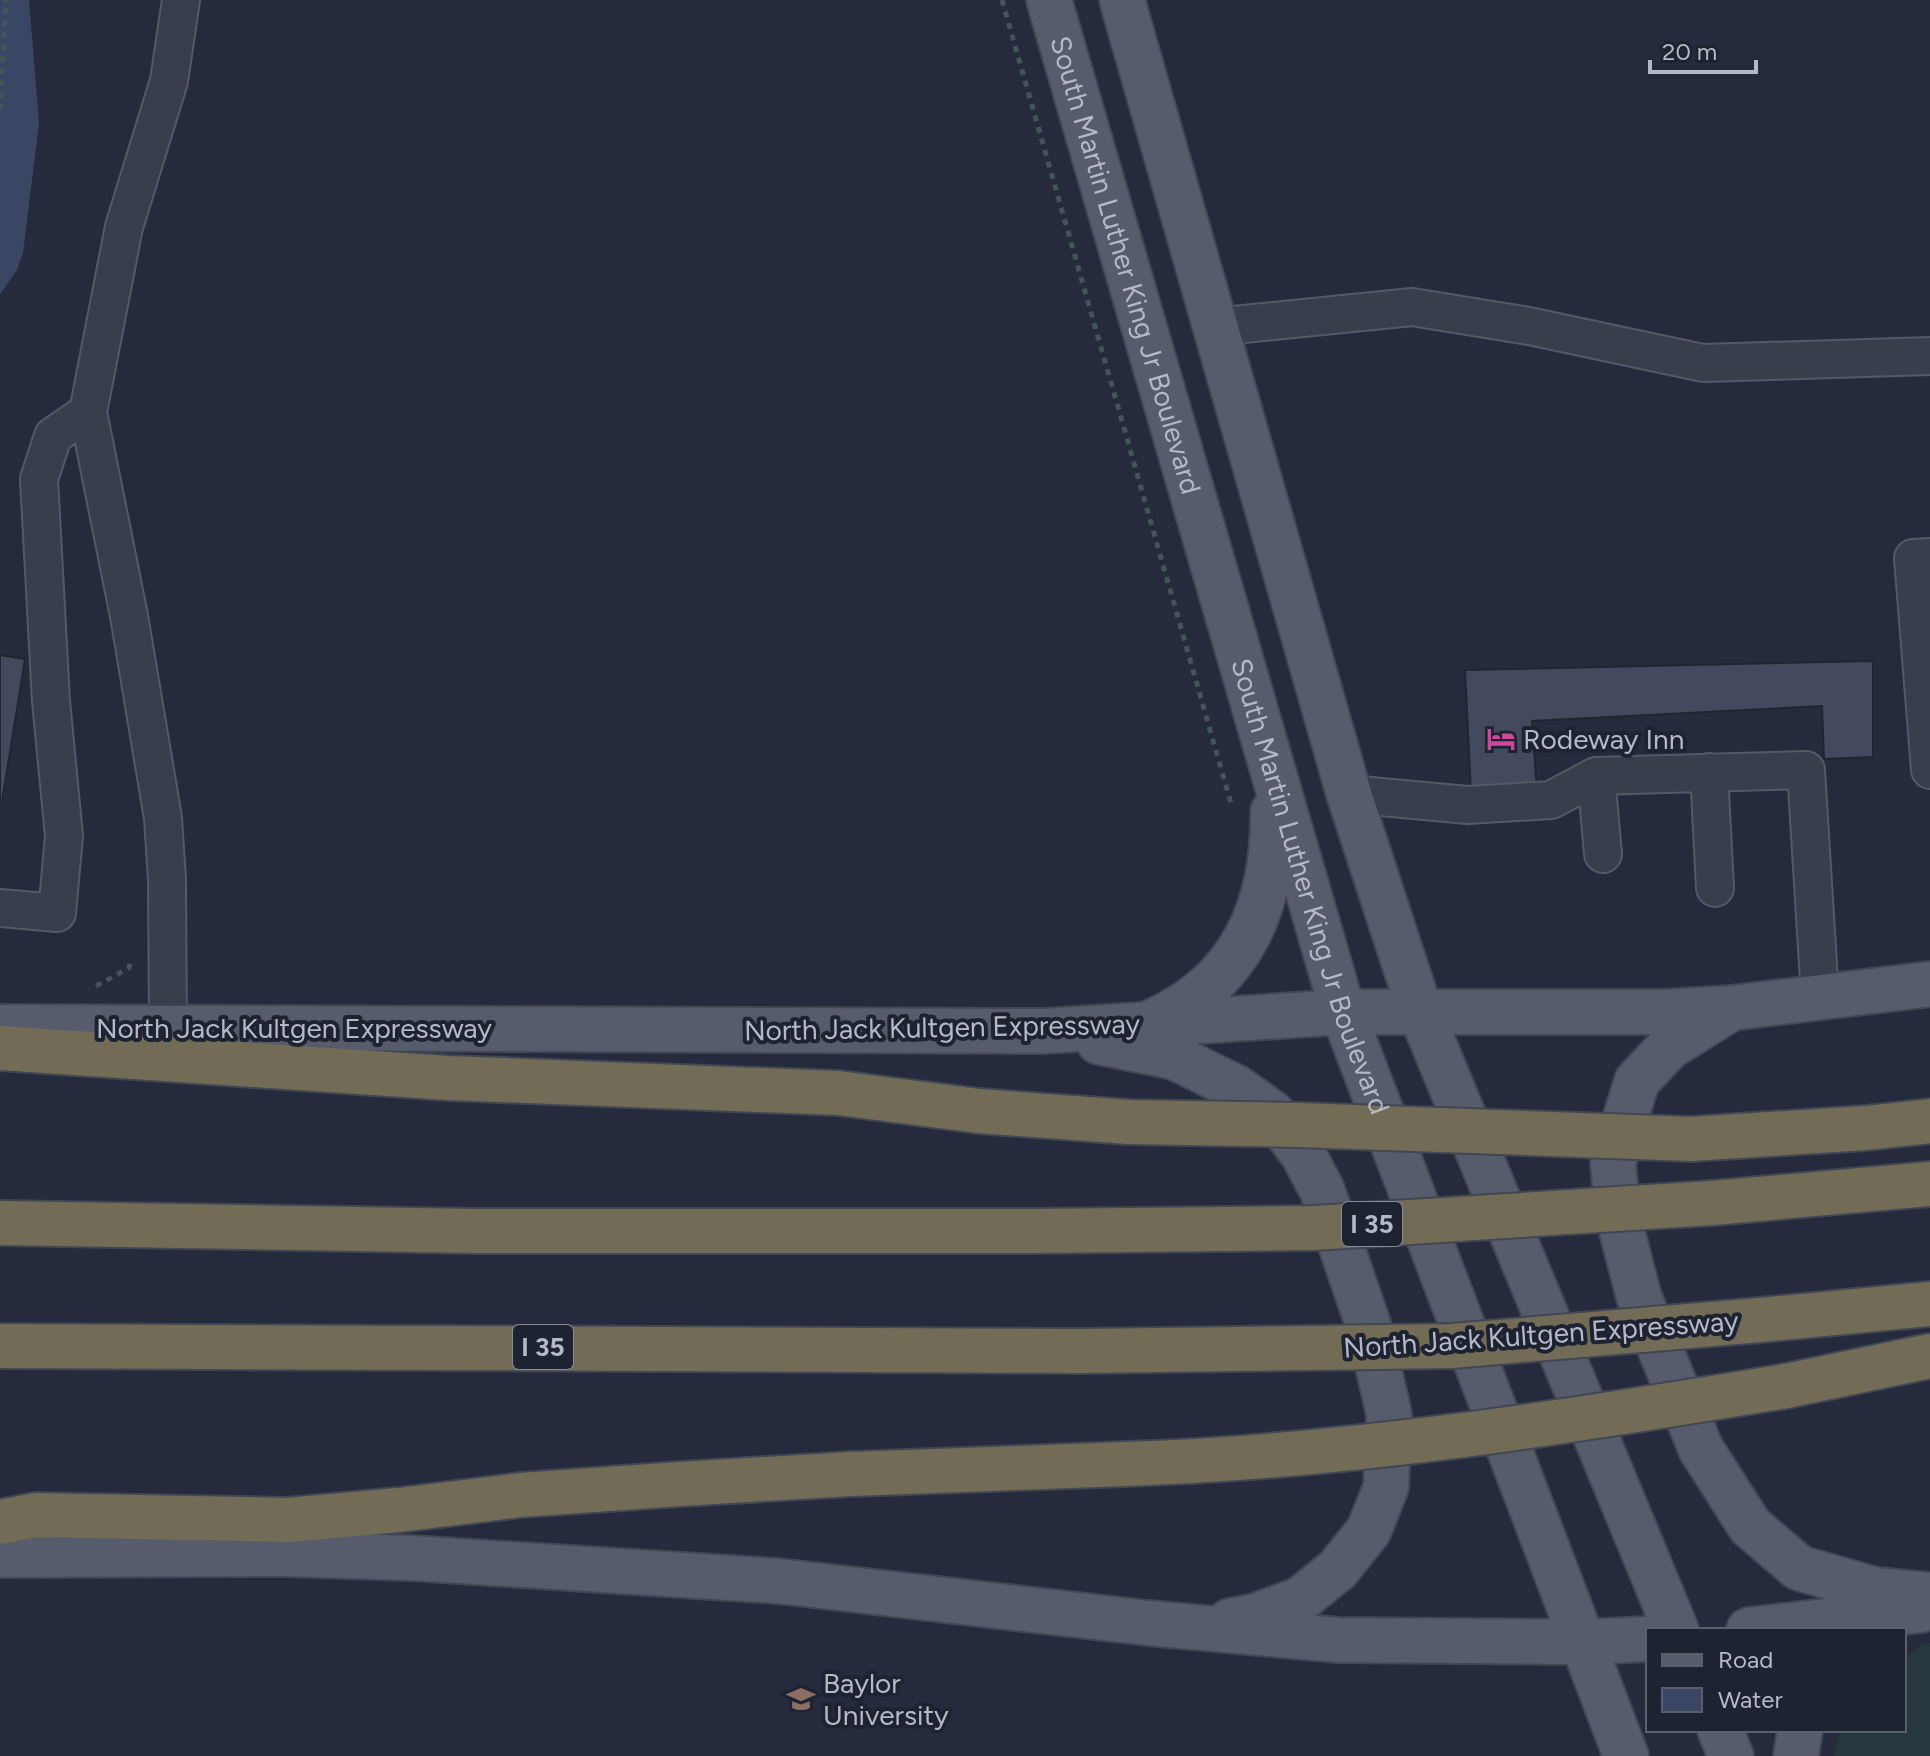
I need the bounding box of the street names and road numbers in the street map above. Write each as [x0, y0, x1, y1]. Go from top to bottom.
street label: South Martin Luther King Jr Boulevard [1043, 32, 1209, 498]
street label: South Martin Luther King Jr Boulevard [1224, 654, 1397, 1119]
street label: North Jack Kultgen Expressway [744, 1007, 1141, 1047]
street label: North Jack Kultgen Expressway [96, 1011, 492, 1045]
road number: I 35 [1342, 1202, 1402, 1246]
street label: North Jack Kultgen Expressway [1342, 1303, 1740, 1365]
road number: I 35 [513, 1325, 573, 1369]

